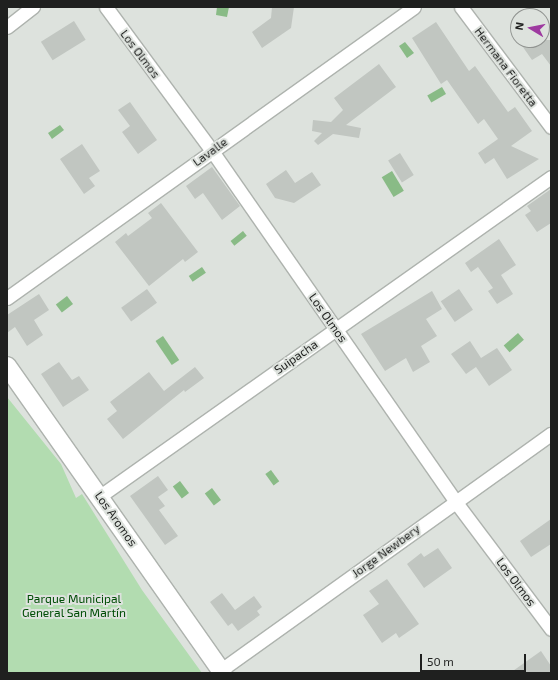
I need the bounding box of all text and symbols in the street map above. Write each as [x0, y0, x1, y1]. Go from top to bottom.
north arrow [510, 8, 550, 48]
text: N [512, 21, 526, 31]
street label: Hermana Fioretta [471, 24, 541, 110]
street label: Los Olmos [117, 27, 163, 81]
street label: Lavalle [190, 135, 230, 169]
street label: Los Olmos [306, 291, 350, 345]
street label: Suipacha [272, 337, 320, 377]
street label: Los Aromos [92, 489, 140, 549]
street label: Jorge Newbery [349, 521, 423, 581]
street label: Los Olmos [493, 555, 539, 609]
park label: Parque Municipal General San Martín [22, 592, 126, 620]
scale bar [422, 646, 528, 672]
text: 50 m [427, 654, 454, 668]

